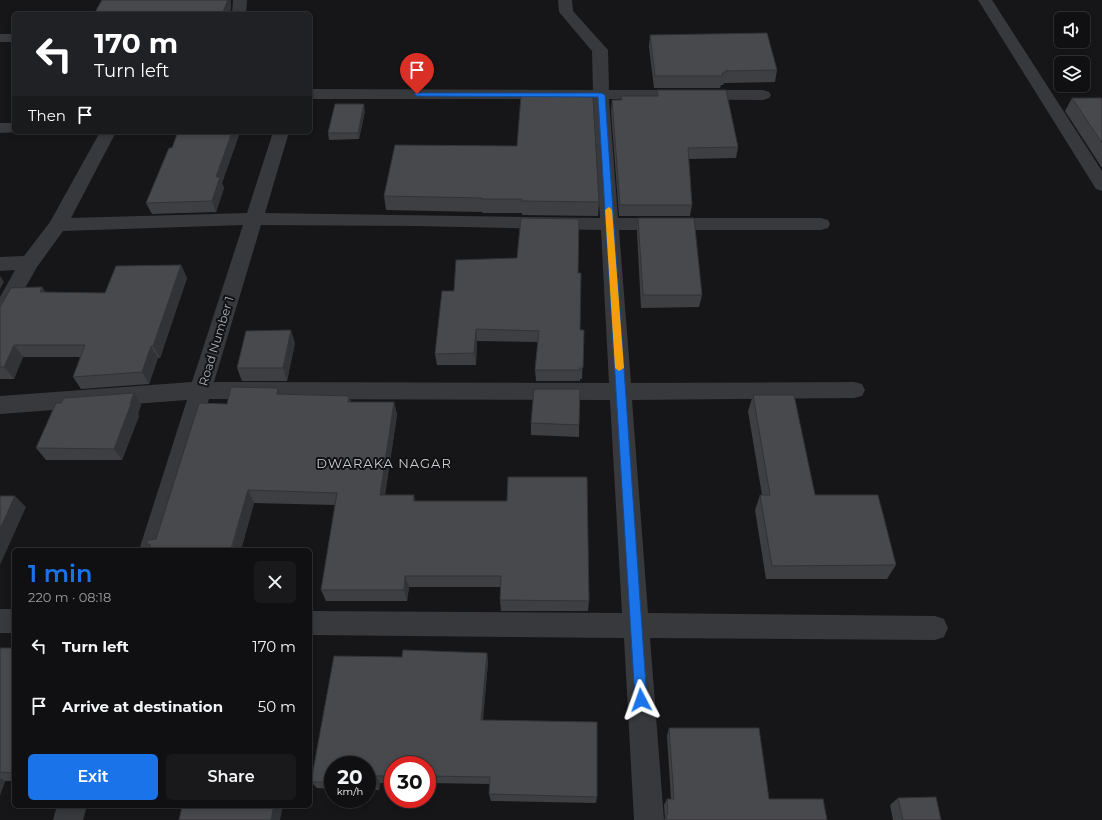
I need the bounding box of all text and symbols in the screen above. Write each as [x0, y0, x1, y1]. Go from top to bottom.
map controls [1054, 12, 1090, 92]
button: sound [1054, 12, 1090, 48]
text: 170 m [94, 26, 178, 60]
icon: left [28, 28, 80, 80]
pin [400, 53, 434, 94]
button: layers [1054, 56, 1090, 92]
icon: arrive [406, 59, 428, 81]
text: Turn left [94, 60, 169, 82]
icon: arrive [74, 104, 96, 126]
text: Then [28, 106, 66, 125]
street label: Road Number 1 [195, 294, 237, 388]
district label: DWARAKA NAGAR [316, 455, 452, 471]
text: 1 min [28, 559, 92, 588]
button: close [254, 561, 296, 603]
text: 220 m · 08:18 [28, 589, 111, 605]
icon: left [28, 635, 50, 657]
text: Turn left [62, 637, 129, 656]
text: 170 m [252, 637, 296, 656]
position arrow [620, 679, 662, 721]
icon: arrive [28, 695, 50, 717]
text: Arrive at destination [62, 697, 223, 716]
text: 50 m [258, 697, 296, 716]
button: Exit [28, 754, 158, 800]
button: Share [166, 754, 296, 800]
speed limit sign: 30 [384, 756, 436, 808]
text: 20 [337, 765, 363, 789]
text: km/h [337, 785, 363, 798]

